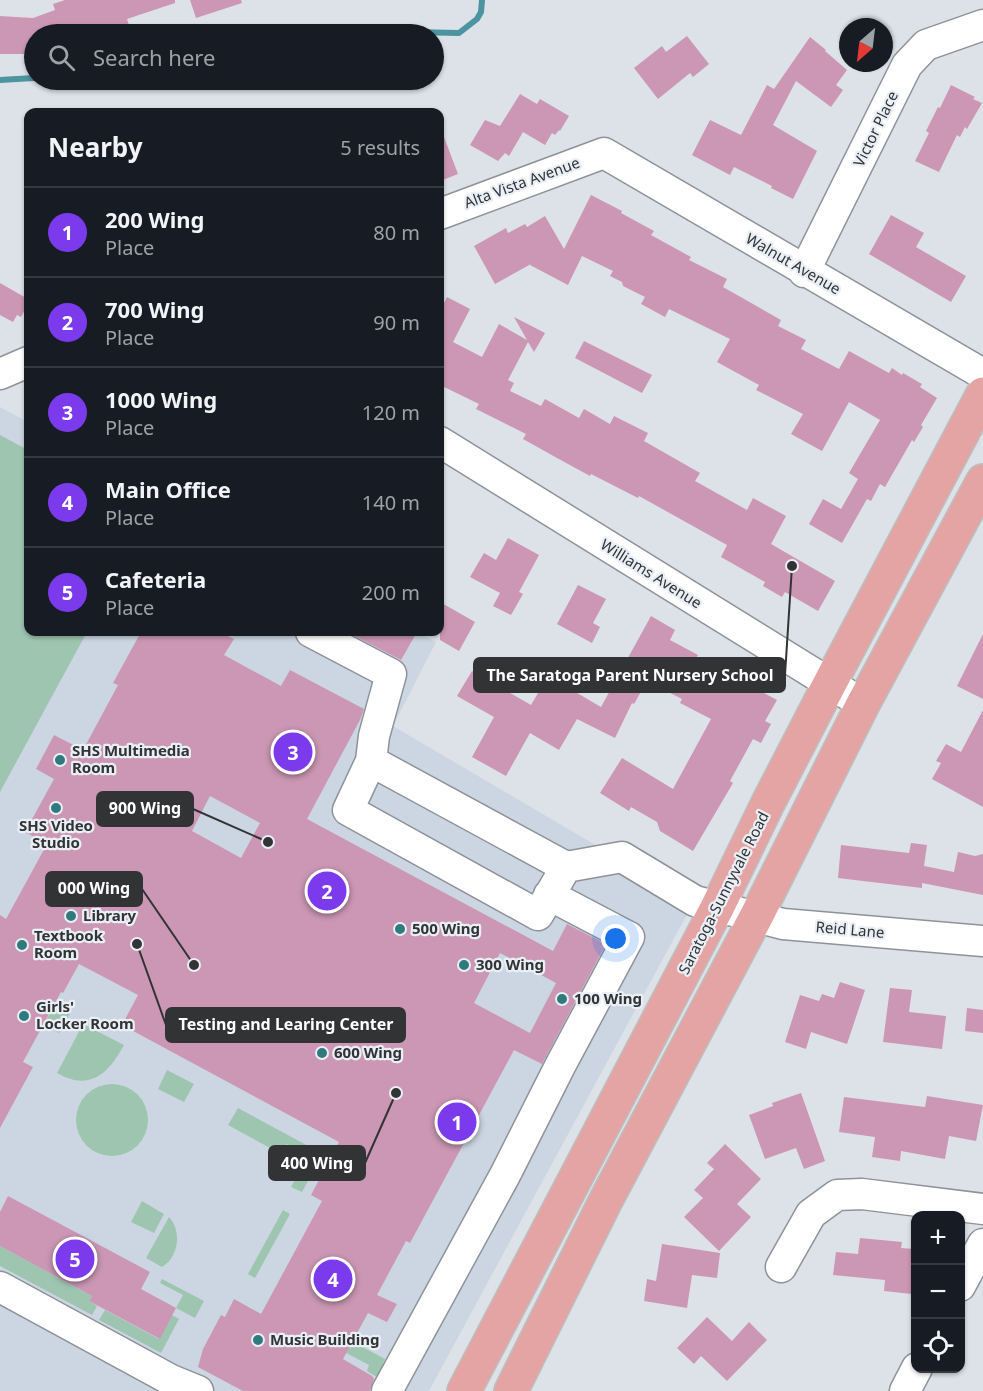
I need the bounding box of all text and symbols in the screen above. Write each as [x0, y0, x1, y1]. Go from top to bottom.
north arrow [839, 18, 893, 72]
search box [24, 24, 444, 90]
icon: search [45, 41, 78, 74]
text: Search here [93, 42, 215, 72]
street label: Victor Place [848, 87, 902, 170]
text: Nearby [48, 129, 143, 165]
text: 5 results [340, 134, 420, 161]
street label: Alta Vista Avenue [461, 152, 582, 212]
text: 200 Wing [105, 204, 205, 234]
text: 1 [62, 219, 73, 246]
text: 80 m [373, 219, 420, 246]
street label: Walnut Avenue [742, 228, 845, 298]
text: Place [105, 234, 154, 261]
text: 700 Wing [105, 294, 205, 324]
text: 2 [62, 309, 73, 336]
text: 90 m [373, 309, 420, 336]
text: Place [105, 324, 154, 351]
text: 1000 Wing [105, 384, 217, 414]
text: 3 [62, 399, 73, 426]
text: 120 m [362, 399, 420, 426]
text: Place [105, 414, 154, 441]
text: Main Office [105, 474, 231, 504]
text: 4 [62, 489, 73, 516]
text: 140 m [362, 489, 420, 516]
text: Place [105, 504, 154, 531]
street label: Williams Avenue [597, 534, 706, 612]
text: Cafeteria [105, 564, 206, 594]
text: 5 [62, 579, 73, 606]
text: 200 m [362, 579, 420, 606]
text: Place [105, 594, 154, 621]
callout: The Saratoga Parent Nursery School [474, 658, 785, 692]
text: The Saratoga Parent Nursery School [486, 664, 774, 686]
pin: 3 [274, 730, 312, 774]
place label: SHS Multimedia Room [72, 740, 190, 777]
marker: SHS Multimedia Room [53, 753, 67, 767]
callout: 900 Wing [97, 792, 193, 826]
text: 900 Wing [109, 797, 181, 819]
marker: SHS Video Studio [49, 801, 63, 815]
street label: Saratoga-Sunnyvale Road [673, 808, 773, 977]
place label: SHS Video Studio [19, 815, 93, 852]
pin: 2 [308, 868, 346, 914]
callout: 000 Wing [46, 872, 142, 906]
text: 000 Wing [58, 877, 130, 899]
place label: Library [83, 905, 136, 925]
marker: Library [64, 909, 78, 923]
street label: Reid Lane [815, 916, 885, 942]
place label: 500 Wing [412, 918, 480, 938]
marker: 500 Wing [393, 922, 407, 936]
your location [601, 924, 630, 953]
place label: Textbook Room [34, 925, 104, 962]
marker: Textbook Room [15, 938, 29, 952]
place label: 300 Wing [476, 954, 544, 974]
marker: 300 Wing [457, 958, 471, 972]
place label: 100 Wing [574, 988, 642, 1008]
marker: 100 Wing [555, 992, 569, 1006]
place label: Girls' Locker Room [36, 996, 134, 1033]
callout: Testing and Learing Center [166, 1008, 405, 1042]
marker: Girls' Locker Room [17, 1009, 31, 1023]
text: Testing and Learing Center [179, 1013, 393, 1035]
place label: 600 Wing [334, 1042, 402, 1062]
marker: 600 Wing [315, 1046, 329, 1060]
pin: 1 [438, 1100, 476, 1144]
callout: 400 Wing [269, 1146, 365, 1180]
text: 400 Wing [281, 1152, 353, 1174]
map controls [911, 1211, 965, 1373]
button: + [911, 1211, 965, 1265]
pin: 5 [56, 1236, 94, 1282]
pin: 4 [314, 1256, 352, 1302]
button: − [911, 1265, 965, 1319]
button: locate [911, 1319, 965, 1373]
place label: Music Building [270, 1329, 379, 1349]
marker: Music Building [251, 1333, 265, 1347]

